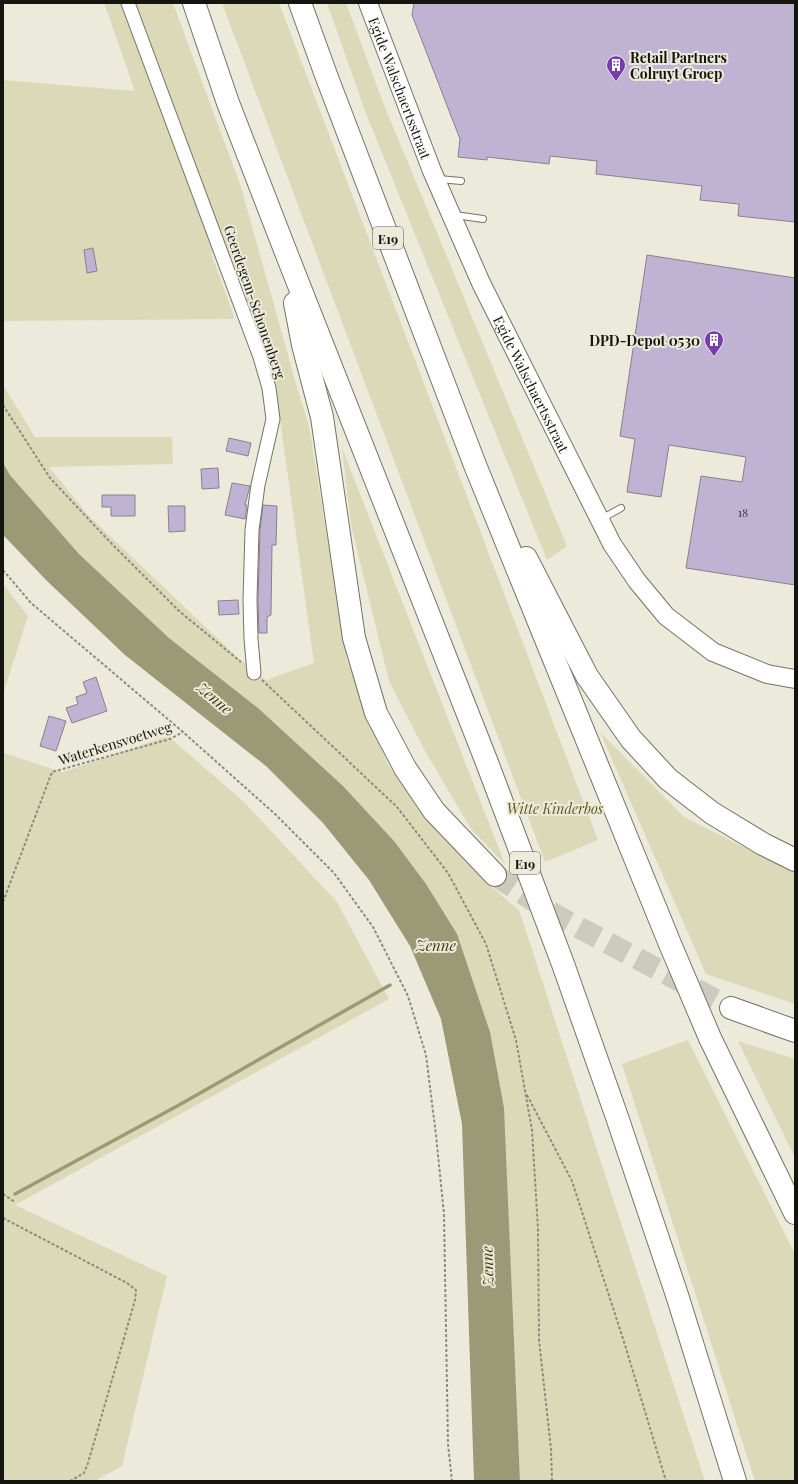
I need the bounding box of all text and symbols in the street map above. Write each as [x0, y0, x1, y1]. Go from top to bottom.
street label: Egide Walschaertsstraat [365, 14, 436, 163]
place label: Retail Partners Colruyt Groep [630, 48, 727, 83]
building icon: Retail Partners Colruyt Groep [605, 54, 627, 82]
street label: Geerdegem-Schonenberg [220, 223, 290, 382]
road number: E19 [373, 227, 403, 249]
street label: Egide Walschaertsstraat [489, 312, 574, 456]
building icon: DPD-Depot 0530 [703, 329, 725, 357]
place label: DPD-Depot 0530 [589, 331, 700, 350]
house number: 18 [738, 504, 748, 520]
water label: Zenne [193, 677, 237, 719]
street label: Waterkensvoetweg [55, 717, 175, 770]
park label: Witte Kinderbos [507, 799, 604, 818]
road number: E19 [510, 852, 540, 874]
water label: Zenne [415, 935, 457, 955]
water label: Zenne [476, 1245, 498, 1287]

